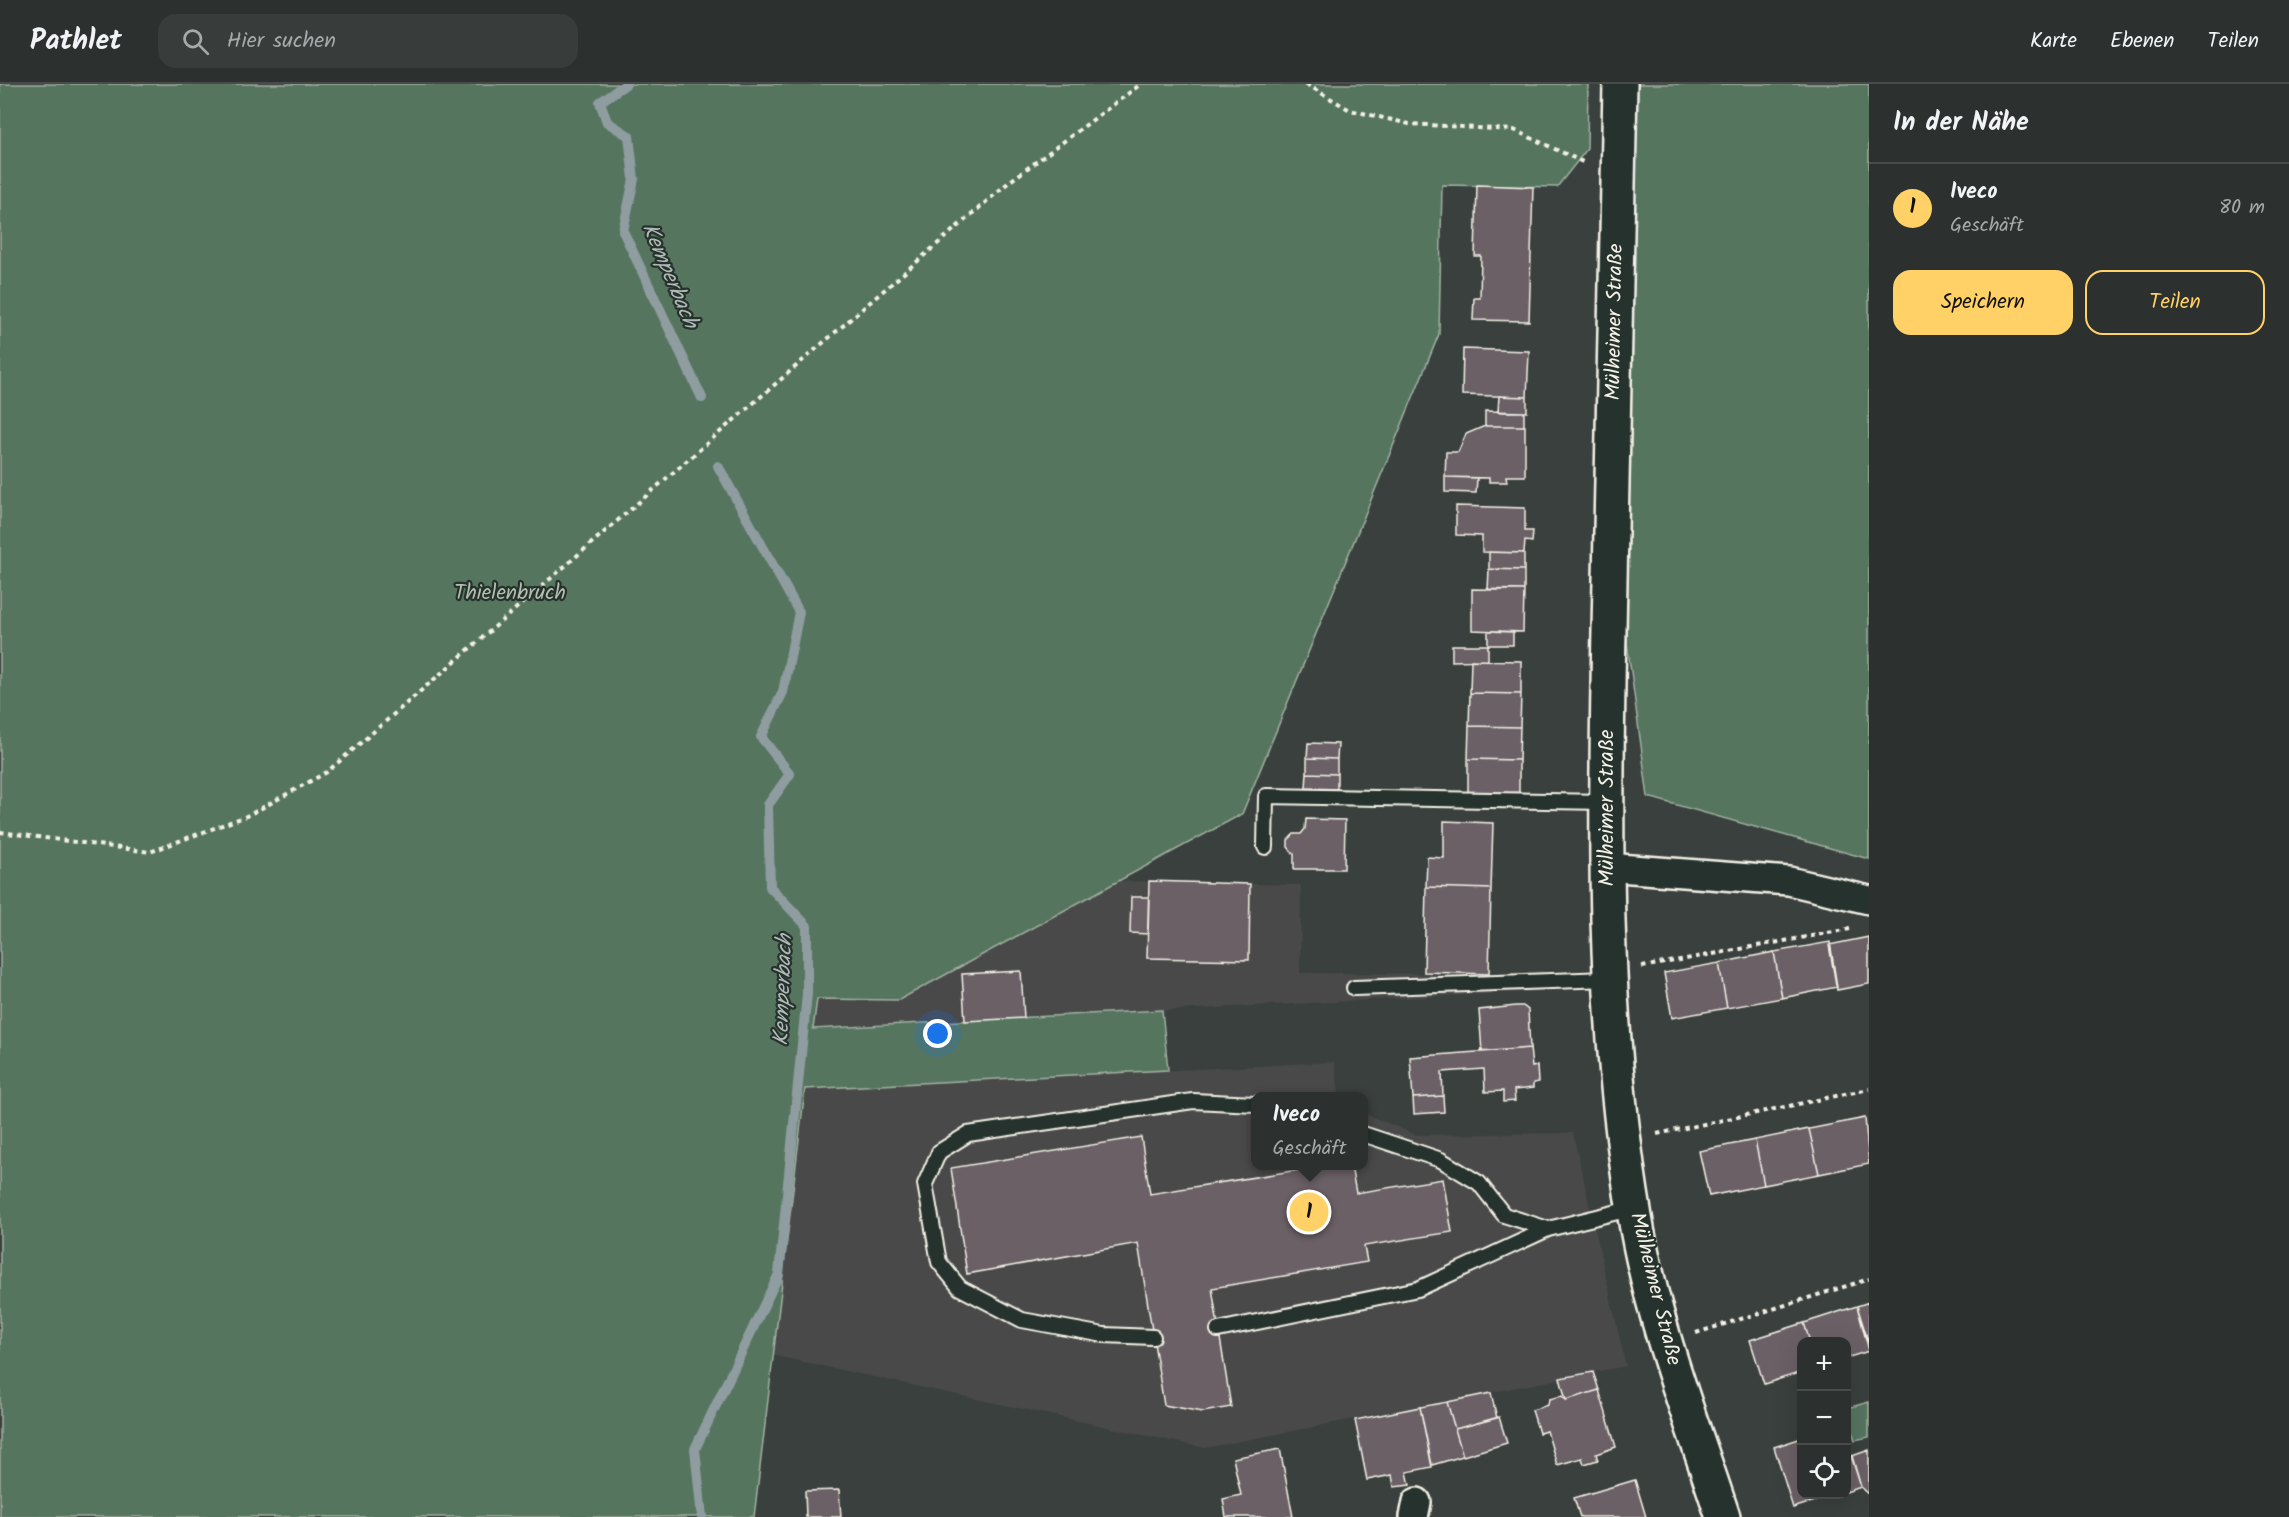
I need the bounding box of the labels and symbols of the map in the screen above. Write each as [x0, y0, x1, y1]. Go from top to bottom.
water label: Kemperbach [631, 218, 708, 336]
street label: Mülheimer Straße [1597, 243, 1633, 401]
park label: Thielenbruch [454, 577, 566, 610]
street label: Mülheimer Straße [1591, 729, 1624, 886]
water label: Kemperbach [765, 931, 804, 1046]
your location [923, 1019, 952, 1048]
pin: 1 [1290, 1190, 1328, 1234]
street label: Mülheimer Straße [1620, 1209, 1690, 1370]

